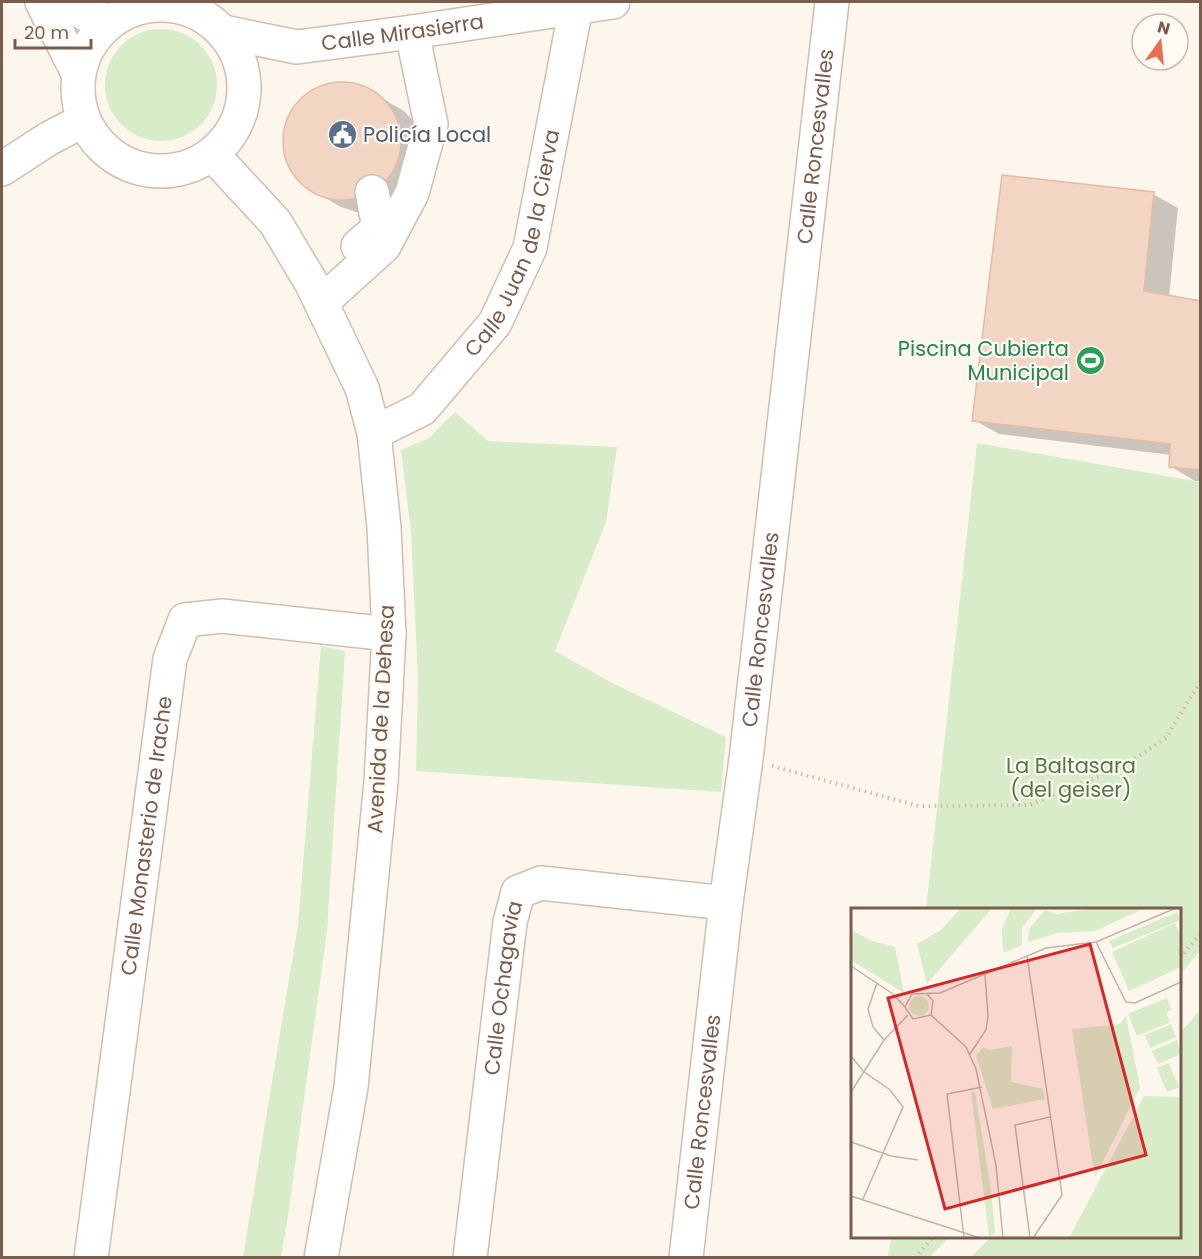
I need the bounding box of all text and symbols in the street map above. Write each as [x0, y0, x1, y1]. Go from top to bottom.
street label: Calle Mirasierra [319, 6, 486, 58]
scale bar [15, 12, 92, 50]
north arrow [1130, 12, 1190, 72]
text: N [1155, 15, 1173, 41]
text: 20 m [24, 20, 69, 45]
street label: Calle Roncesvalles [790, 47, 841, 246]
public building icon: Policía Local [326, 119, 358, 151]
place label: Policía Local [363, 120, 491, 149]
street label: Calle Juan de la Cierva [458, 127, 566, 363]
place label: Piscina Cubierta Municipal [898, 334, 1069, 387]
sports icon: Piscina Cubierta Municipal [1074, 345, 1106, 377]
street label: Calle Roncesvalles [735, 530, 786, 729]
street label: Avenida de la Dehesa [360, 604, 401, 834]
street label: Calle Monasterio de Irache [113, 694, 179, 977]
park label: La Baltasara (del geiser) [1006, 751, 1136, 804]
street label: Calle Ochagavia [477, 897, 529, 1077]
inset map [851, 908, 1181, 1238]
street label: Calle Roncesvalles [677, 1013, 727, 1211]

